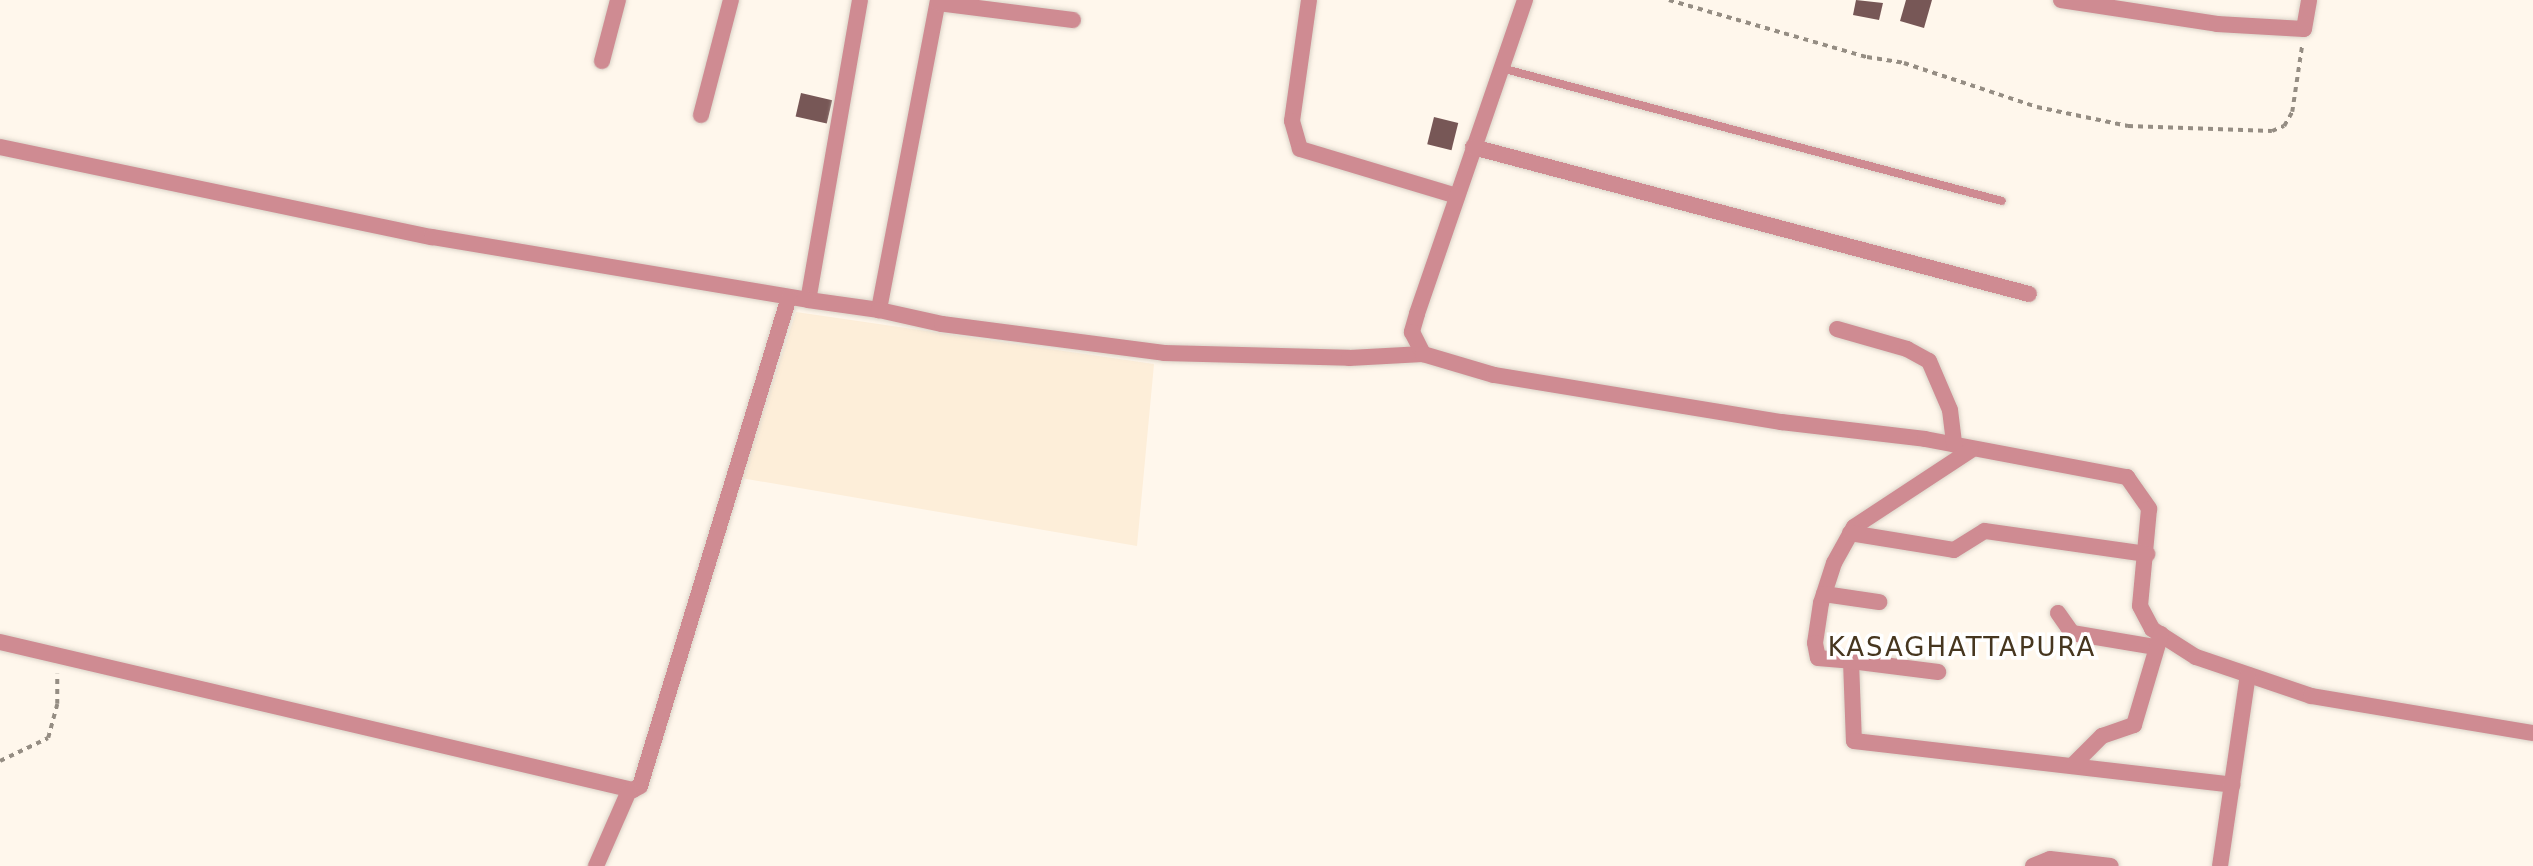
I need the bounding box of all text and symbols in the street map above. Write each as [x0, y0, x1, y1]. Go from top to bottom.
district label: KASAGHATTAPURA [1829, 632, 2095, 664]

